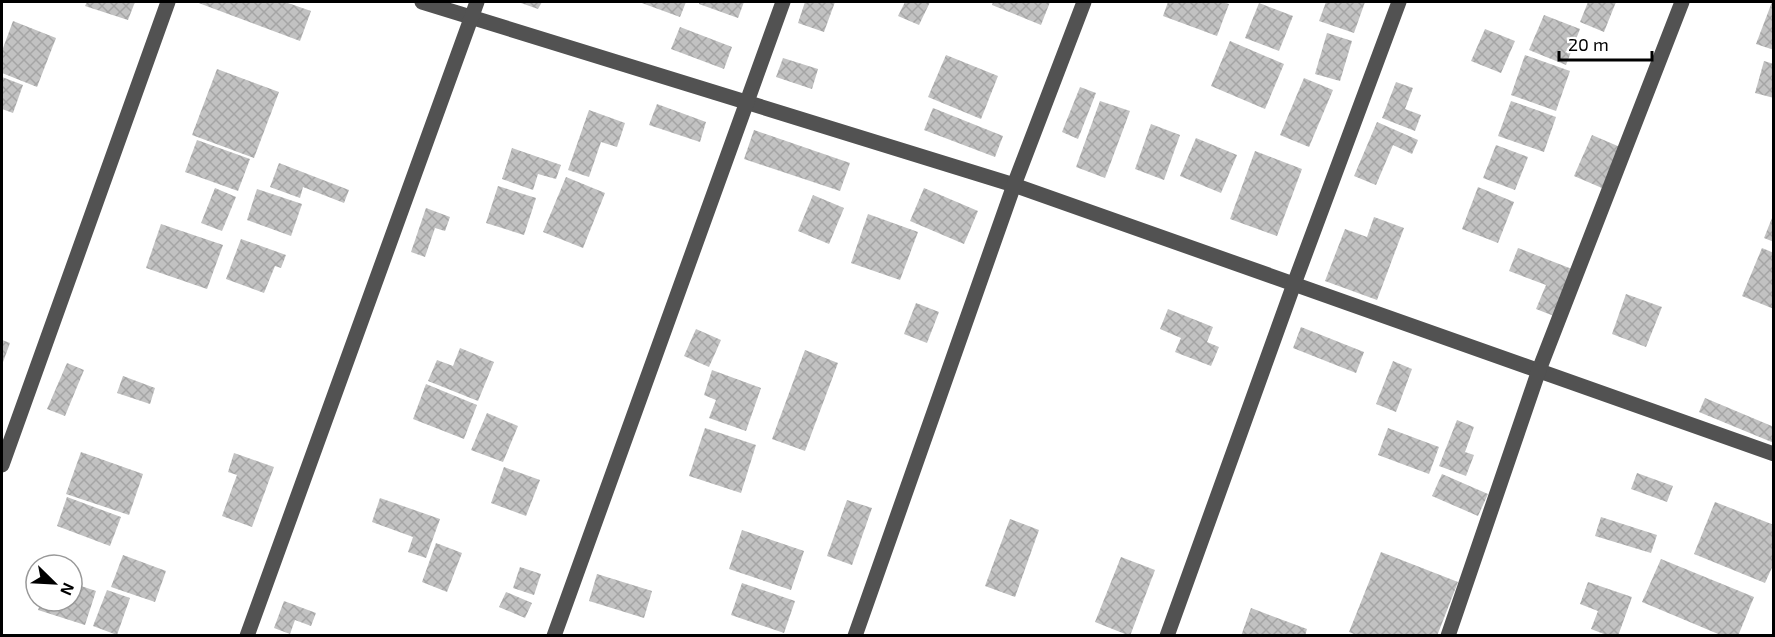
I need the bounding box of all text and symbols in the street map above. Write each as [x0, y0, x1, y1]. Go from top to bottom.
scale bar [1559, 24, 1652, 62]
text: 20 m [1568, 33, 1609, 55]
north arrow [24, 553, 84, 613]
text: N [57, 580, 79, 598]

